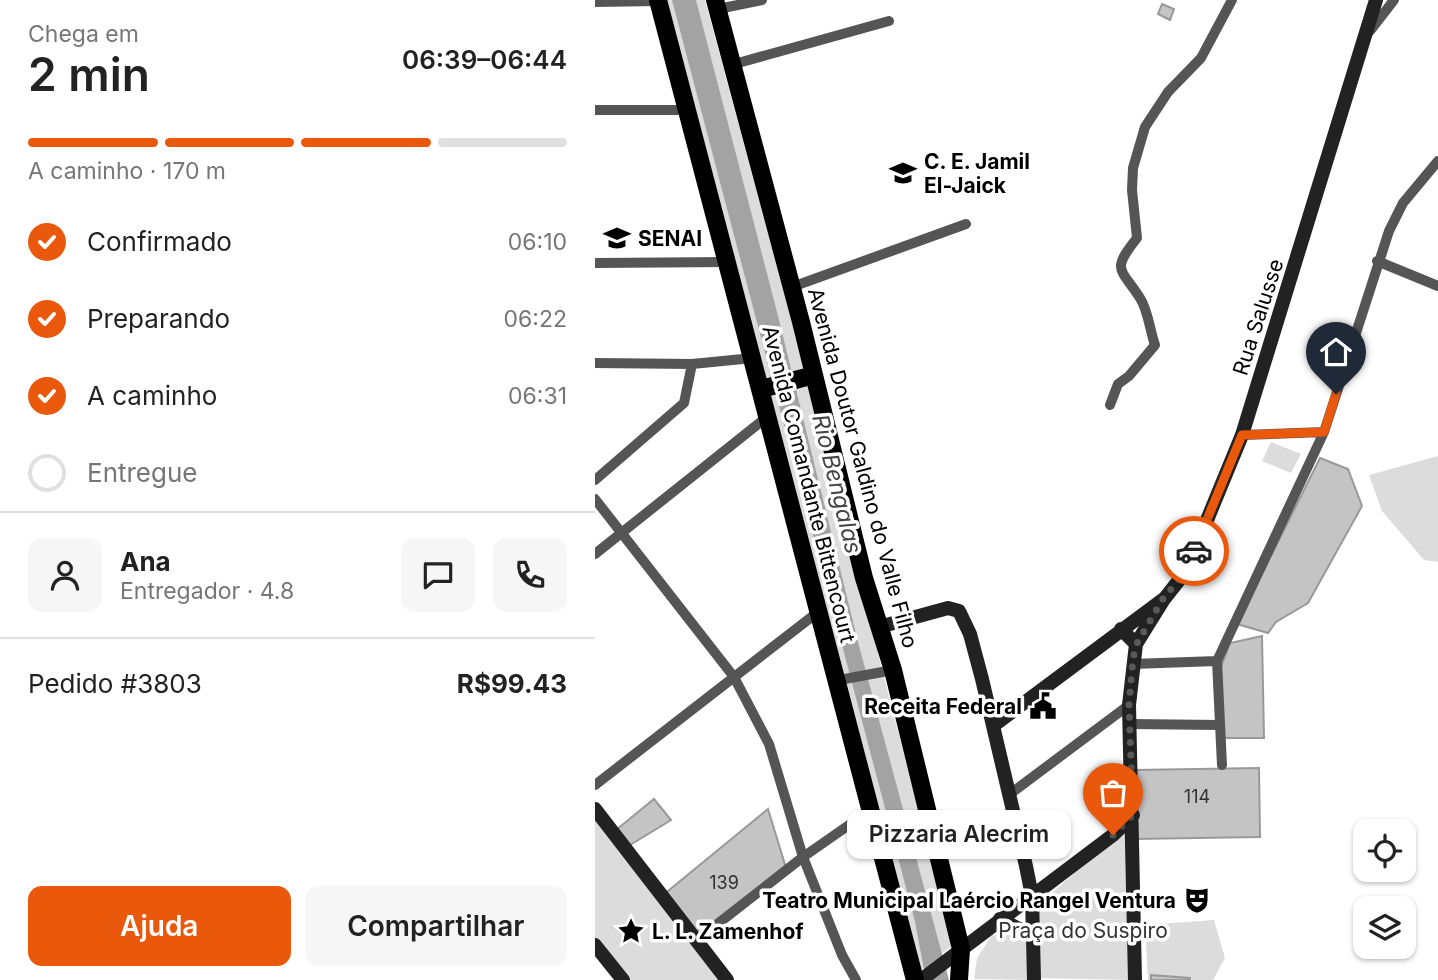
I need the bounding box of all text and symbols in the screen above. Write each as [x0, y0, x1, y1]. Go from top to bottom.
text: Chega em [28, 20, 139, 48]
text: 06:39–06:44 [402, 44, 567, 75]
text: 2 min [28, 46, 150, 102]
place label: C. E. Jamil El-Jaick [924, 149, 1030, 198]
text: A caminho · 170 m [28, 157, 226, 185]
school or university icon: C. E. Jamil El-Jaick [888, 158, 918, 188]
icon: check [28, 223, 66, 261]
school or university icon: SENAI [602, 223, 632, 253]
text: Confirmado [87, 226, 232, 257]
place label: SENAI [638, 226, 702, 251]
text: 06:10 [508, 228, 567, 256]
street label: Rua Salusse [1227, 256, 1289, 378]
street label: Avenida Doutor Galdino do Valle Filho [803, 285, 923, 651]
icon: check [28, 300, 66, 338]
text: Preparando [87, 303, 230, 334]
text: 06:22 [504, 305, 567, 333]
pin [1306, 322, 1366, 394]
street label: Avenida Comandante Bittencourt [757, 323, 861, 645]
icon: home [1317, 333, 1355, 371]
icon: check [28, 377, 66, 415]
text: A caminho [87, 380, 217, 411]
text: 06:31 [508, 382, 567, 410]
water label: Rio Bengalas [806, 411, 868, 557]
text: Entregue [87, 457, 198, 488]
courier [1159, 516, 1229, 586]
icon: car [1175, 532, 1213, 570]
button: person [28, 538, 102, 612]
button: chat [401, 538, 475, 612]
button: phone [493, 538, 567, 612]
text: Ana [120, 546, 171, 577]
text: Entregador · 4.8 [120, 577, 294, 605]
text: Pedido #3803 [28, 668, 202, 699]
text: R$99.43 [457, 668, 567, 699]
public building icon: Receita Federal [1028, 691, 1058, 721]
place label: Receita Federal [864, 694, 1022, 719]
pin [1083, 763, 1143, 835]
icon: bag [1094, 774, 1132, 812]
house number: 114 [1184, 786, 1210, 807]
callout: Pizzaria Alecrim [847, 810, 1071, 860]
map controls [1353, 819, 1416, 959]
button: locate [1353, 819, 1416, 882]
text: Pizzaria Alecrim [869, 820, 1049, 848]
house number: 139 [709, 872, 739, 893]
theatre icon: Teatro Municipal Laércio Rangel Ventura [1182, 885, 1212, 915]
button: Ajuda [28, 886, 291, 966]
button: Compartilhar [305, 886, 567, 966]
place label: Teatro Municipal Laércio Rangel Ventura [762, 888, 1176, 913]
button: layers [1353, 896, 1416, 959]
place icon: L. L. Zamenhof [616, 916, 646, 946]
park label: Praça do Suspiro [998, 918, 1168, 943]
place label: L. L. Zamenhof [652, 919, 804, 944]

